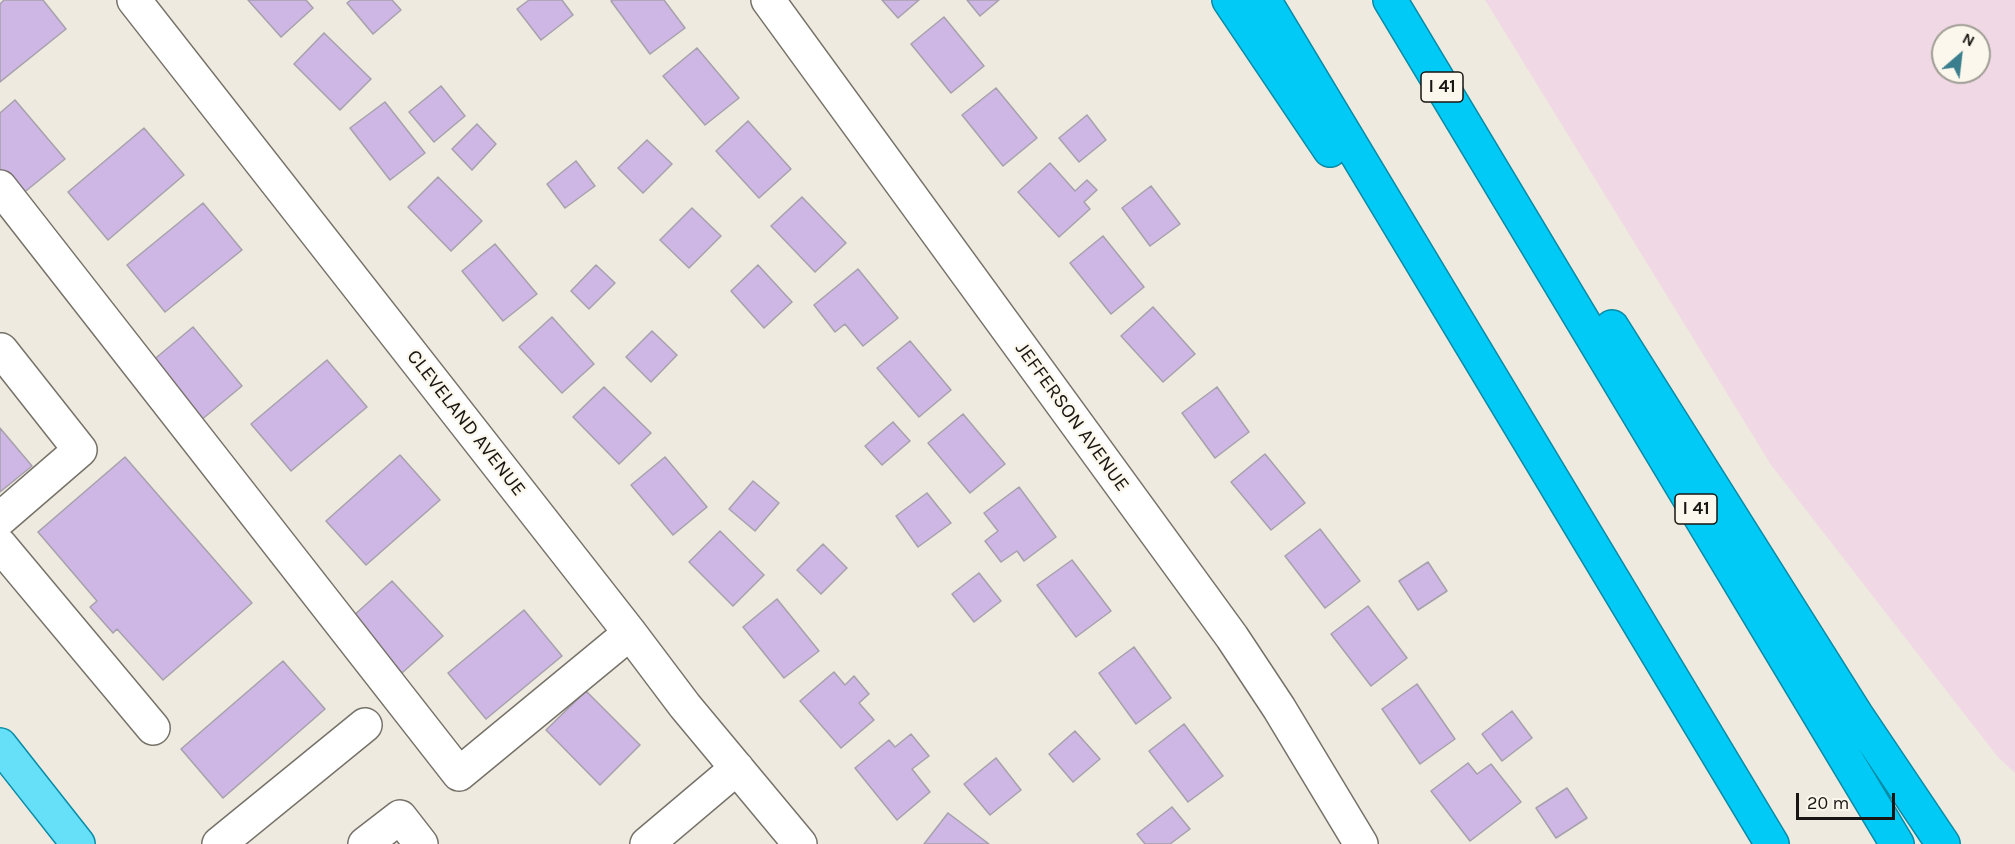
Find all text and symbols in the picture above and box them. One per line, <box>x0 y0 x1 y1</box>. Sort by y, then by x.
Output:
north arrow <box>1931 24 1991 84</box>
text: N <box>1959 28 1978 51</box>
road number: I 41 <box>1421 72 1463 102</box>
street label: JEFFERSON AVENUE <box>1010 338 1134 496</box>
street label: CLEVELAND AVENUE <box>401 345 531 501</box>
road number: I 41 <box>1675 494 1717 524</box>
scale bar <box>1799 781 1898 819</box>
text: 20 m <box>1807 792 1849 814</box>

